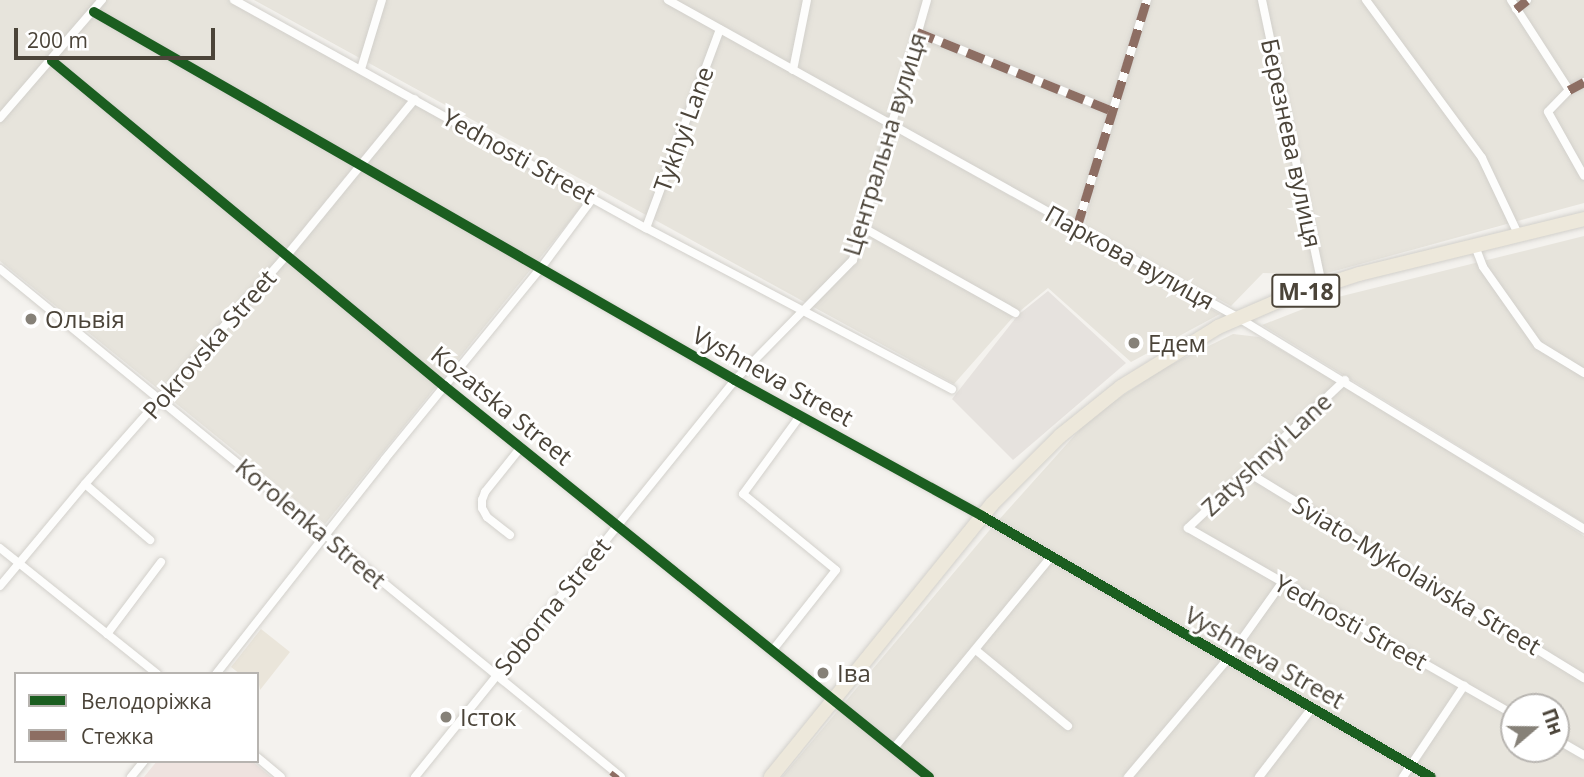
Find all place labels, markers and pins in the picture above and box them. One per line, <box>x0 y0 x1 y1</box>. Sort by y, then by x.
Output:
place label: Ольвія <box>45 305 125 333</box>
marker: Ольвія <box>23 311 39 327</box>
place label: Едем <box>1148 329 1206 357</box>
marker: Едем <box>1126 335 1142 351</box>
place label: Іва <box>837 659 871 687</box>
marker: Іва <box>815 665 831 681</box>
place label: Істок <box>460 703 516 731</box>
marker: Істок <box>438 709 454 725</box>

